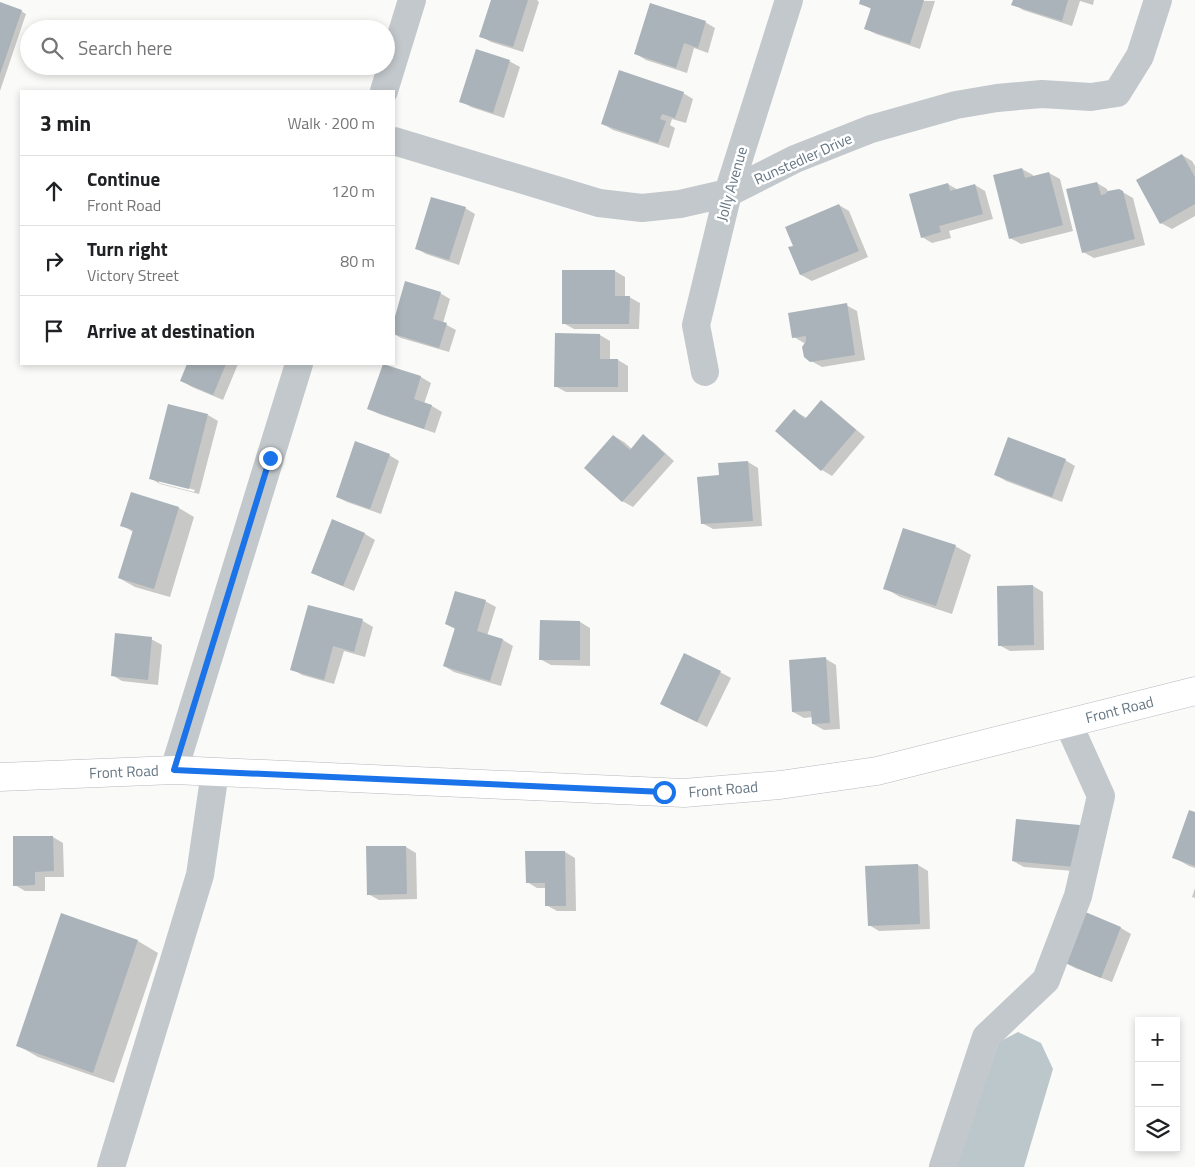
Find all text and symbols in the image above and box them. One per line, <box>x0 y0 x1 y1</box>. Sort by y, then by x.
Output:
search box <box>20 20 395 75</box>
text: Search here <box>78 33 172 62</box>
icon: search <box>38 34 66 62</box>
text: 3 min <box>40 107 91 139</box>
text: Walk · 200 m <box>287 111 375 135</box>
street label: Runstedler Drive <box>750 127 856 190</box>
street label: Jolly Avenue <box>710 144 753 224</box>
text: Continue <box>87 164 160 193</box>
icon: ahead <box>40 177 68 205</box>
text: 120 m <box>331 179 375 203</box>
text: Front Road <box>87 193 161 217</box>
text: Turn right <box>87 234 168 263</box>
icon: right <box>40 247 68 275</box>
text: 80 m <box>340 249 375 273</box>
text: Victory Street <box>87 263 179 287</box>
text: Arrive at destination <box>87 316 255 345</box>
icon: arrive <box>40 317 68 345</box>
route end <box>259 447 282 470</box>
street label: Front Road <box>1083 690 1156 729</box>
street label: Front Road <box>89 759 159 784</box>
street label: Front Road <box>688 775 759 804</box>
route start <box>653 781 676 804</box>
map controls <box>1135 1017 1180 1152</box>
button: + <box>1135 1017 1180 1062</box>
button: − <box>1135 1062 1180 1107</box>
button: layers <box>1135 1107 1180 1152</box>

